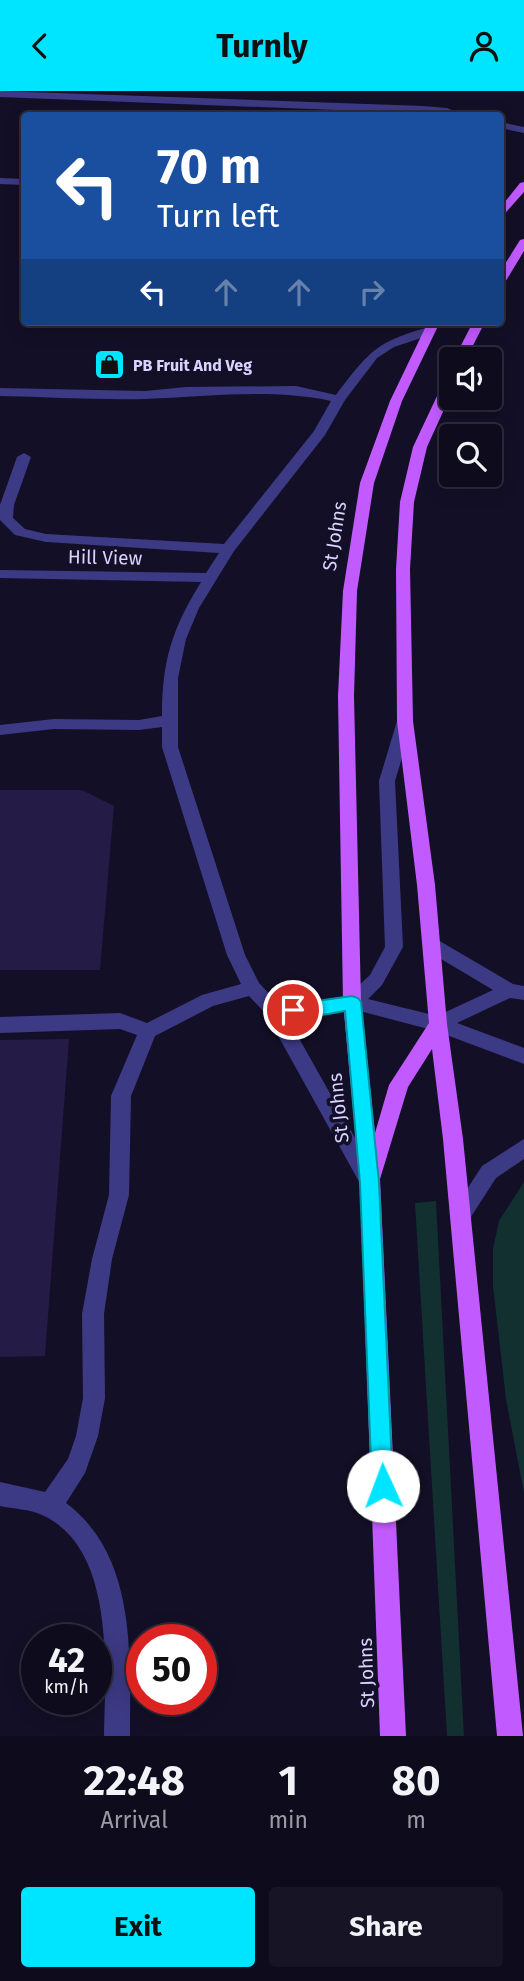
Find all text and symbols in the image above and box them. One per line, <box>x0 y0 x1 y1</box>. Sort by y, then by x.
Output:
icon: back <box>21 27 59 65</box>
text: Turnly <box>216 27 308 65</box>
icon: person <box>465 27 503 65</box>
text: 70 m <box>157 137 261 196</box>
icon: left <box>42 140 133 231</box>
text: Turn left <box>157 197 279 235</box>
icon: left <box>134 273 172 311</box>
icon: ahead <box>207 273 245 311</box>
icon: ahead <box>280 273 318 311</box>
icon: right <box>353 273 391 311</box>
map controls <box>439 347 502 487</box>
button: sound <box>439 347 502 410</box>
shop icon: PB Fruit And Veg <box>93 348 127 382</box>
place label: PB Fruit And Veg <box>133 356 252 375</box>
button: search <box>439 424 502 487</box>
street label: St Johns <box>318 499 351 573</box>
street label: Hill View <box>68 545 143 570</box>
pin <box>263 980 323 1040</box>
icon: arrive <box>274 991 312 1029</box>
street label: St Johns <box>323 1072 354 1144</box>
position arrow <box>346 1449 420 1523</box>
speed limit sign: 50 <box>126 1624 217 1715</box>
street label: St Johns <box>354 1637 379 1709</box>
text: 42 <box>48 1639 85 1681</box>
text: km/h <box>44 1676 89 1698</box>
text: 22:48 <box>83 1756 185 1806</box>
text: 1 <box>278 1756 298 1806</box>
text: 80 <box>392 1756 441 1806</box>
text: Arrival <box>100 1806 168 1834</box>
text: min <box>268 1806 308 1834</box>
text: m <box>406 1806 426 1834</box>
button: Exit <box>21 1887 255 1967</box>
button: Share <box>269 1887 503 1967</box>

